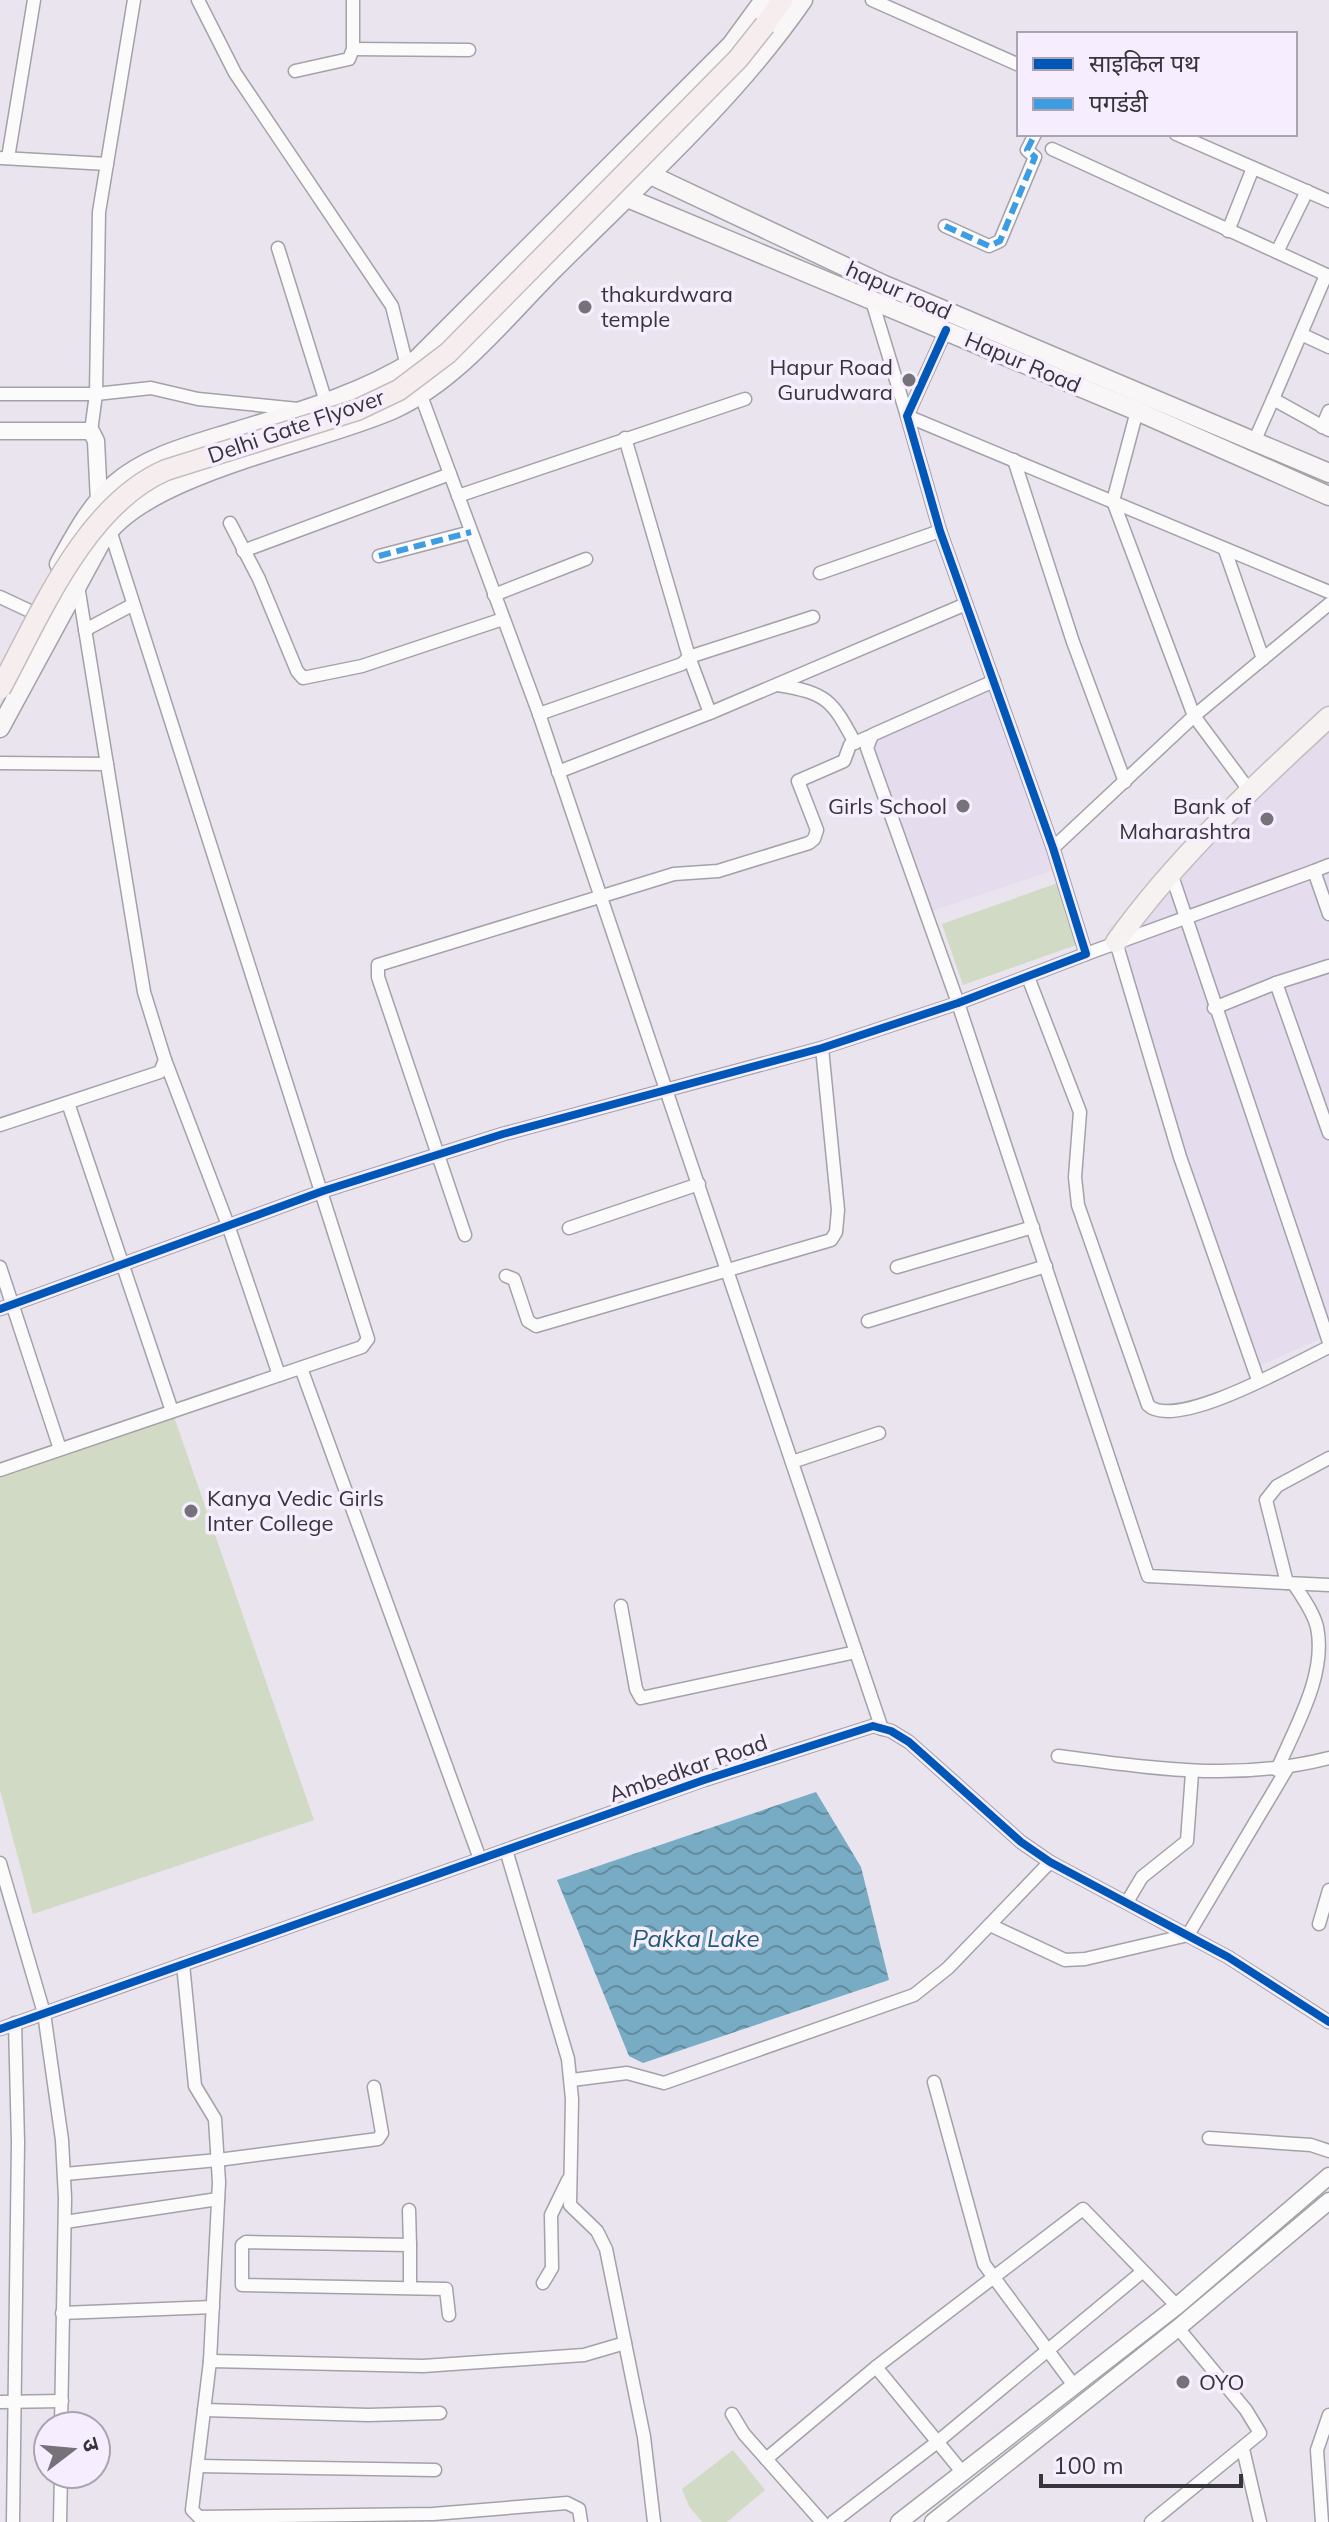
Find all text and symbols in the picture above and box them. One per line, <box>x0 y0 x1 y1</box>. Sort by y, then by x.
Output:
legend <box>1017 32 1297 136</box>
text: साइकिल पथ <box>1089 48 1200 78</box>
text: पगडंडी <box>1089 88 1149 118</box>
street label: hapur road <box>842 254 956 326</box>
place label: thakurdwara temple <box>601 280 733 333</box>
marker: thakurdwara temple <box>576 298 594 316</box>
street label: Hapur Road <box>961 325 1085 399</box>
place label: Hapur Road Gurudwara <box>769 353 893 406</box>
marker: Hapur Road Gurudwara <box>900 371 918 389</box>
street label: Delhi Gate Flyover <box>204 383 388 469</box>
place label: Girls School <box>828 792 947 820</box>
place label: Bank of Maharashtra <box>1119 792 1252 845</box>
marker: Girls School <box>954 797 972 815</box>
marker: Bank of Maharashtra <box>1258 810 1276 828</box>
place label: Kanya Vedic Girls Inter College <box>207 1484 384 1537</box>
marker: Kanya Vedic Girls Inter College <box>182 1502 200 1520</box>
street label: Ambedkar Road <box>605 1728 771 1808</box>
water label: Pakka Lake <box>632 1923 760 1953</box>
place label: OYO <box>1199 2368 1244 2396</box>
marker: OYO <box>1174 2373 1192 2391</box>
north arrow <box>32 2410 112 2490</box>
text: उ <box>76 2434 107 2456</box>
scale bar <box>1041 2438 1241 2488</box>
text: 100 m <box>1053 2450 1124 2480</box>

